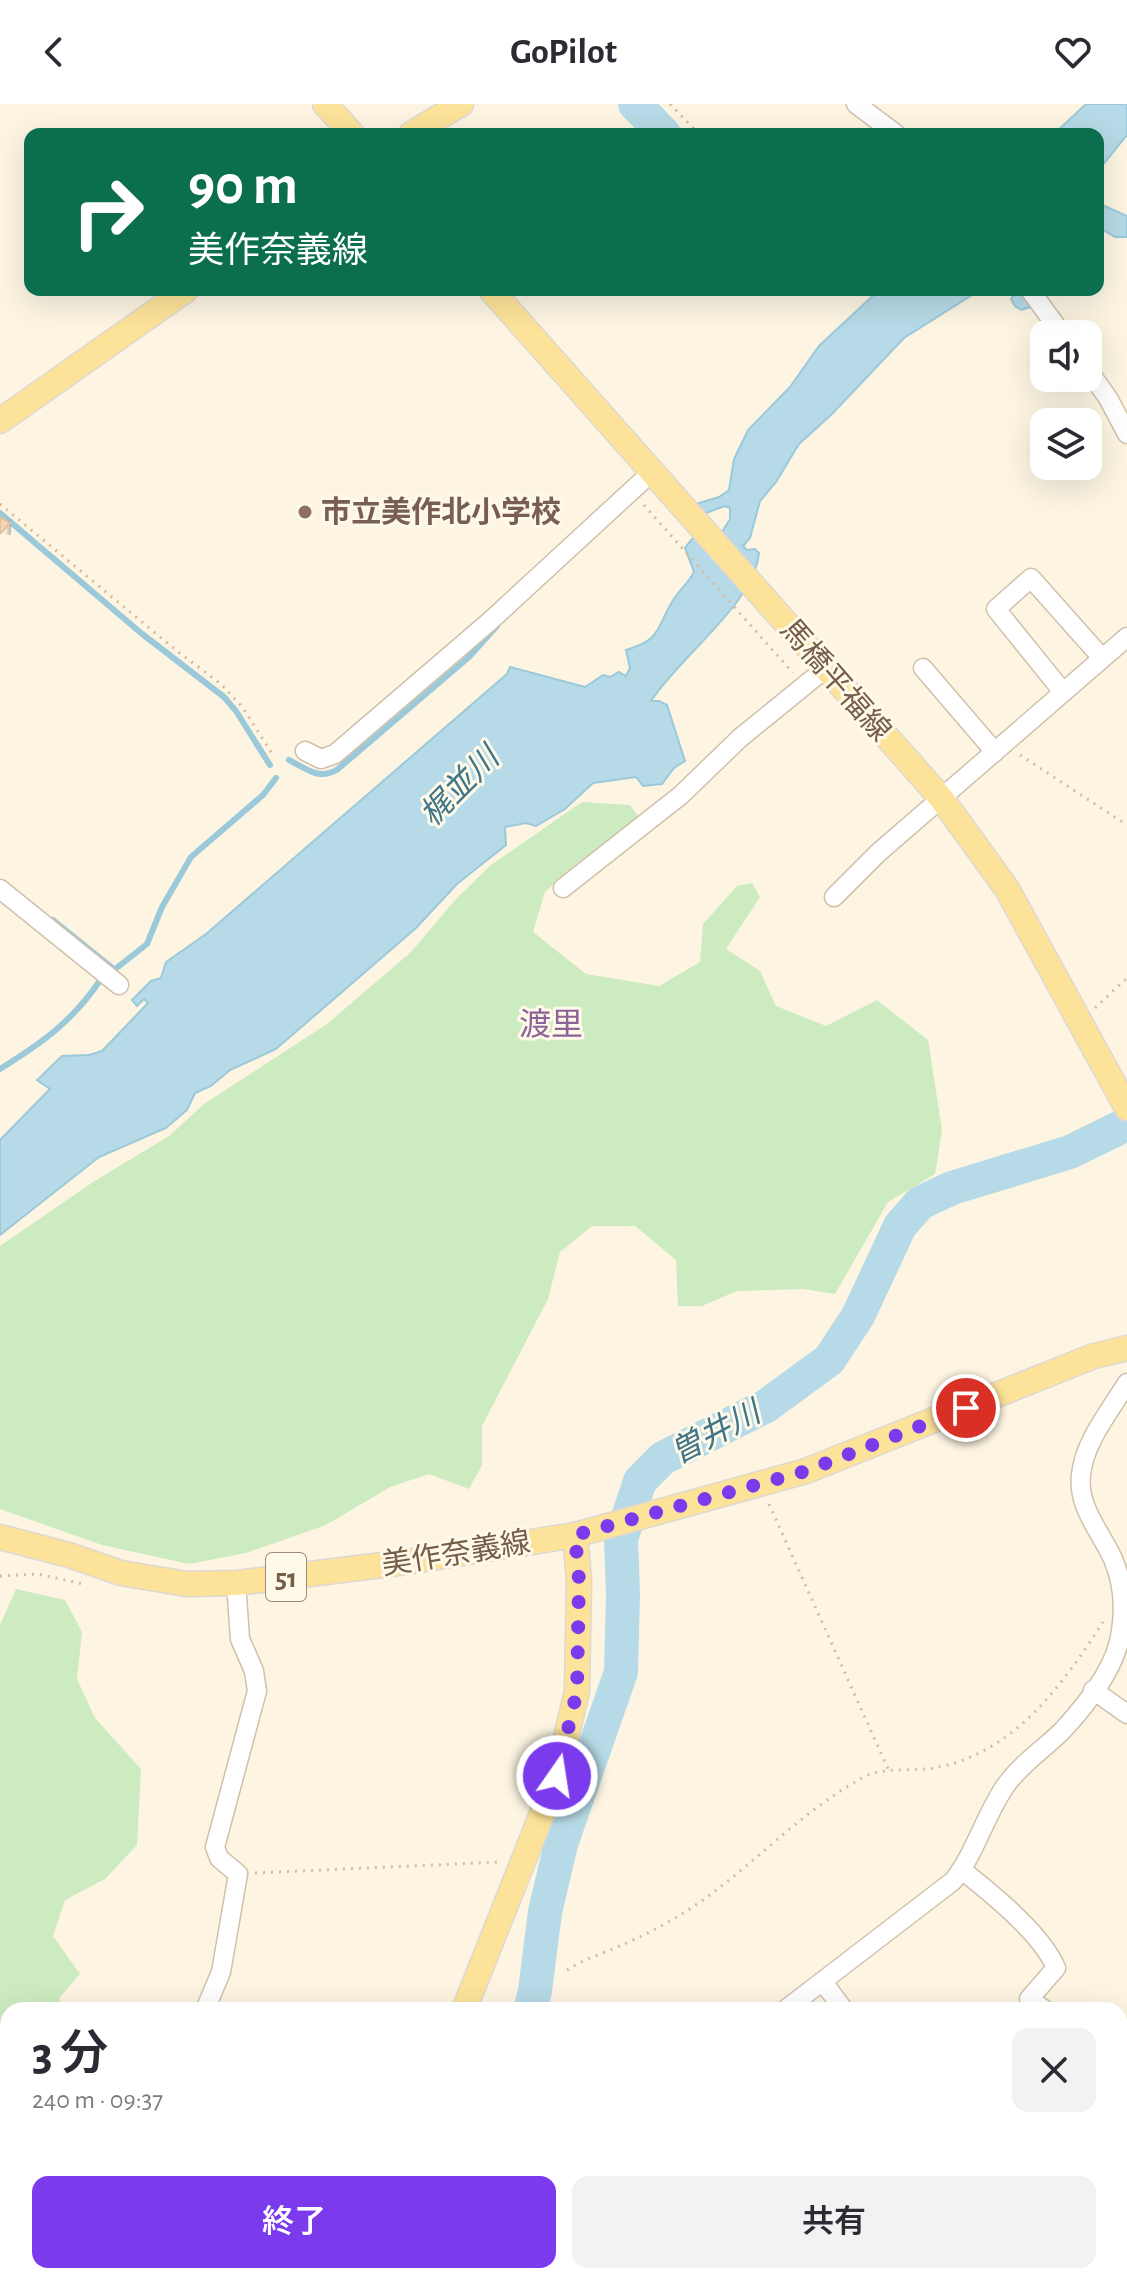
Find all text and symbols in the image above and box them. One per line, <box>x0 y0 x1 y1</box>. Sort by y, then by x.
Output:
icon: back <box>32 30 76 74</box>
icon: heart <box>1051 30 1095 74</box>
text: GoPilot <box>510 34 617 70</box>
text: 90 m <box>188 158 298 214</box>
icon: right <box>56 160 160 264</box>
text: 美作奈義線 <box>188 233 368 269</box>
map controls <box>1030 320 1102 480</box>
button: sound <box>1030 320 1102 392</box>
button: layers <box>1030 408 1102 480</box>
place label: 市立美作北小学校 <box>321 496 561 528</box>
marker: 市立美作北小学校 <box>296 503 314 521</box>
street label: 馬橋平福線 <box>775 613 897 747</box>
water label: 梶並川 <box>414 739 507 832</box>
district label: 渡里 <box>519 1008 583 1041</box>
pin <box>932 1374 1000 1442</box>
icon: arrive <box>944 1386 988 1430</box>
water label: 曽井川 <box>665 1393 768 1470</box>
street label: 美作奈義線 <box>379 1525 533 1581</box>
road number: 51 <box>266 1553 306 1601</box>
position arrow <box>515 1734 599 1818</box>
button: close <box>1012 2028 1096 2112</box>
text: 3 分 <box>32 2031 108 2079</box>
text: 240 m · 09:37 <box>32 2087 163 2113</box>
button: 終了 <box>32 2176 556 2268</box>
button: 共有 <box>572 2176 1096 2268</box>

